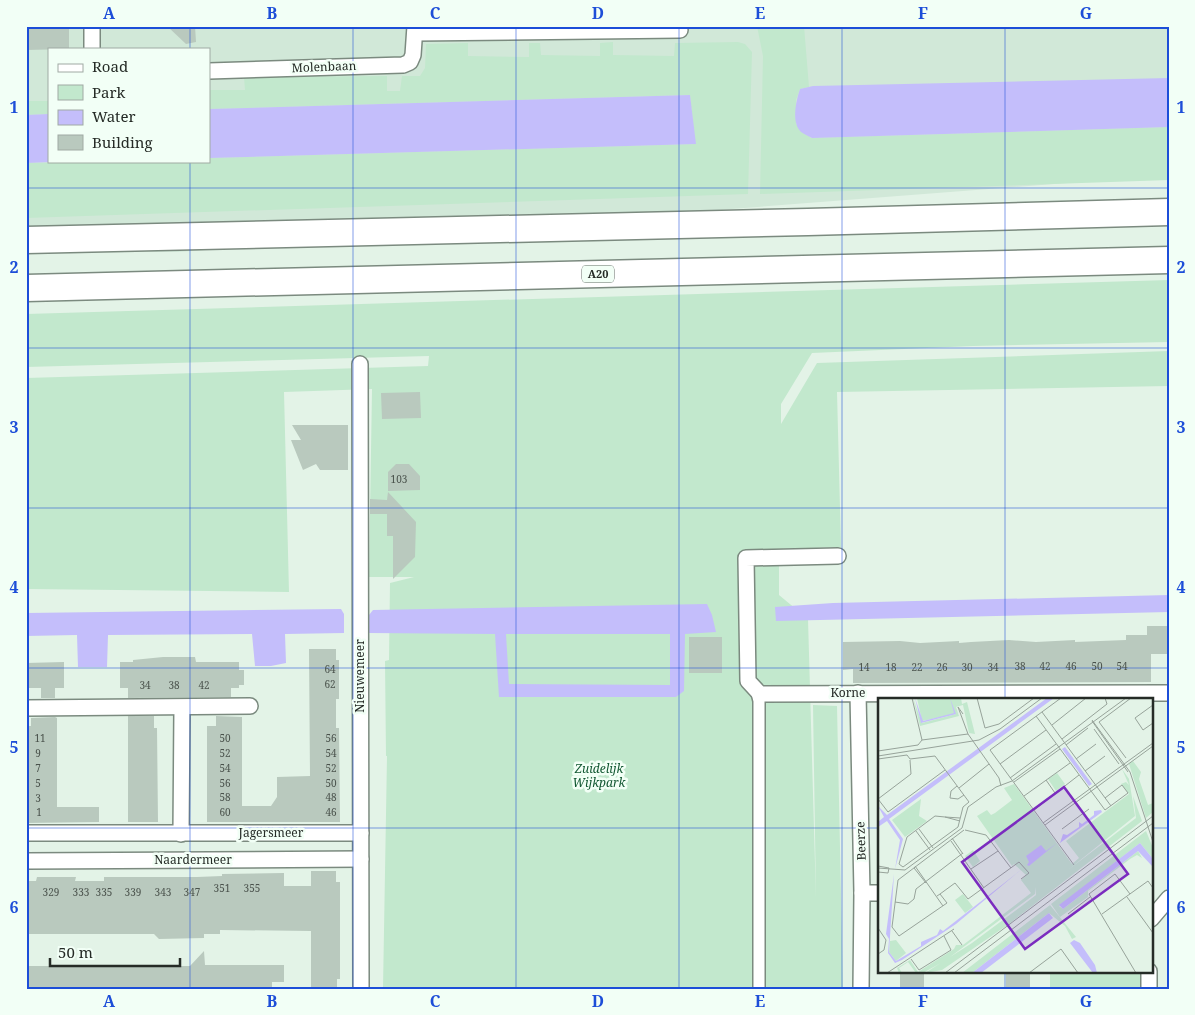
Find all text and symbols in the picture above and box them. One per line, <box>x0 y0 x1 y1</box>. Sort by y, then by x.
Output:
text: A <box>103 2 116 24</box>
text: B <box>267 2 278 24</box>
text: C <box>430 2 441 24</box>
text: D <box>592 2 604 24</box>
text: E <box>755 2 765 24</box>
text: F <box>918 2 928 24</box>
text: G <box>1080 2 1092 24</box>
legend <box>48 48 210 162</box>
text: Road <box>92 56 128 76</box>
street label: Molenbaan <box>291 57 357 76</box>
text: Park <box>92 82 126 102</box>
text: 1 <box>9 96 19 118</box>
text: 1 <box>1176 96 1186 118</box>
text: Water <box>92 106 135 126</box>
text: Building <box>92 132 153 152</box>
text: 2 <box>9 256 19 278</box>
text: 2 <box>1176 256 1186 278</box>
road number: A20 <box>582 266 614 282</box>
text: 3 <box>9 416 19 438</box>
text: 3 <box>1176 416 1186 438</box>
house number: 103 <box>391 472 408 486</box>
text: 4 <box>9 576 19 598</box>
text: 4 <box>1176 576 1186 598</box>
street label: Nieuwemeer <box>351 639 368 713</box>
house number: 38 <box>1014 659 1026 673</box>
house number: 42 <box>1039 659 1051 673</box>
house number: 46 <box>1065 659 1077 673</box>
house number: 50 <box>1091 659 1103 673</box>
house number: 54 <box>1116 659 1128 673</box>
house number: 14 <box>858 660 870 674</box>
house number: 18 <box>885 660 897 674</box>
house number: 22 <box>911 660 923 674</box>
house number: 26 <box>936 660 948 674</box>
house number: 30 <box>961 660 973 674</box>
house number: 34 <box>987 660 999 674</box>
house number: 64 <box>324 662 336 676</box>
house number: 62 <box>324 677 336 691</box>
house number: 34 <box>139 678 151 692</box>
house number: 38 <box>168 678 180 692</box>
house number: 42 <box>198 678 210 692</box>
street label: Korne <box>831 684 865 701</box>
inset map <box>878 698 1152 972</box>
house number: 11 <box>34 731 46 745</box>
house number: 50 <box>219 731 231 745</box>
house number: 56 <box>325 731 337 745</box>
text: 5 <box>9 736 19 758</box>
text: 5 <box>1176 736 1186 758</box>
house number: 9 <box>35 746 41 760</box>
house number: 52 <box>219 746 231 760</box>
house number: 54 <box>325 746 337 760</box>
park label: Zuidelijk Wijkpark <box>573 760 627 791</box>
house number: 7 <box>35 761 41 775</box>
house number: 54 <box>219 761 231 775</box>
house number: 52 <box>325 761 337 775</box>
house number: 5 <box>35 776 41 790</box>
house number: 56 <box>219 776 231 790</box>
house number: 50 <box>325 776 337 790</box>
house number: 58 <box>219 790 231 804</box>
house number: 48 <box>325 790 337 804</box>
house number: 3 <box>35 791 41 805</box>
house number: 1 <box>36 805 42 819</box>
house number: 60 <box>219 805 231 819</box>
house number: 46 <box>325 805 337 819</box>
street label: Beerze <box>851 821 870 861</box>
street label: Jagersmeer <box>238 824 304 841</box>
street label: Naardermeer <box>154 851 232 868</box>
house number: 351 <box>214 881 230 895</box>
house number: 355 <box>244 881 260 895</box>
house number: 329 <box>43 885 59 899</box>
house number: 333 <box>73 885 90 899</box>
house number: 335 <box>96 885 112 899</box>
house number: 339 <box>125 885 141 899</box>
house number: 343 <box>155 885 172 899</box>
house number: 347 <box>184 885 201 899</box>
text: 6 <box>9 896 19 918</box>
text: 6 <box>1176 896 1186 918</box>
scale bar <box>50 935 180 967</box>
text: 50 m <box>58 942 93 962</box>
text: A <box>103 990 116 1012</box>
text: B <box>267 990 278 1012</box>
text: C <box>430 990 441 1012</box>
text: D <box>592 990 604 1012</box>
text: E <box>755 990 765 1012</box>
text: F <box>918 990 928 1012</box>
text: G <box>1080 990 1092 1012</box>

